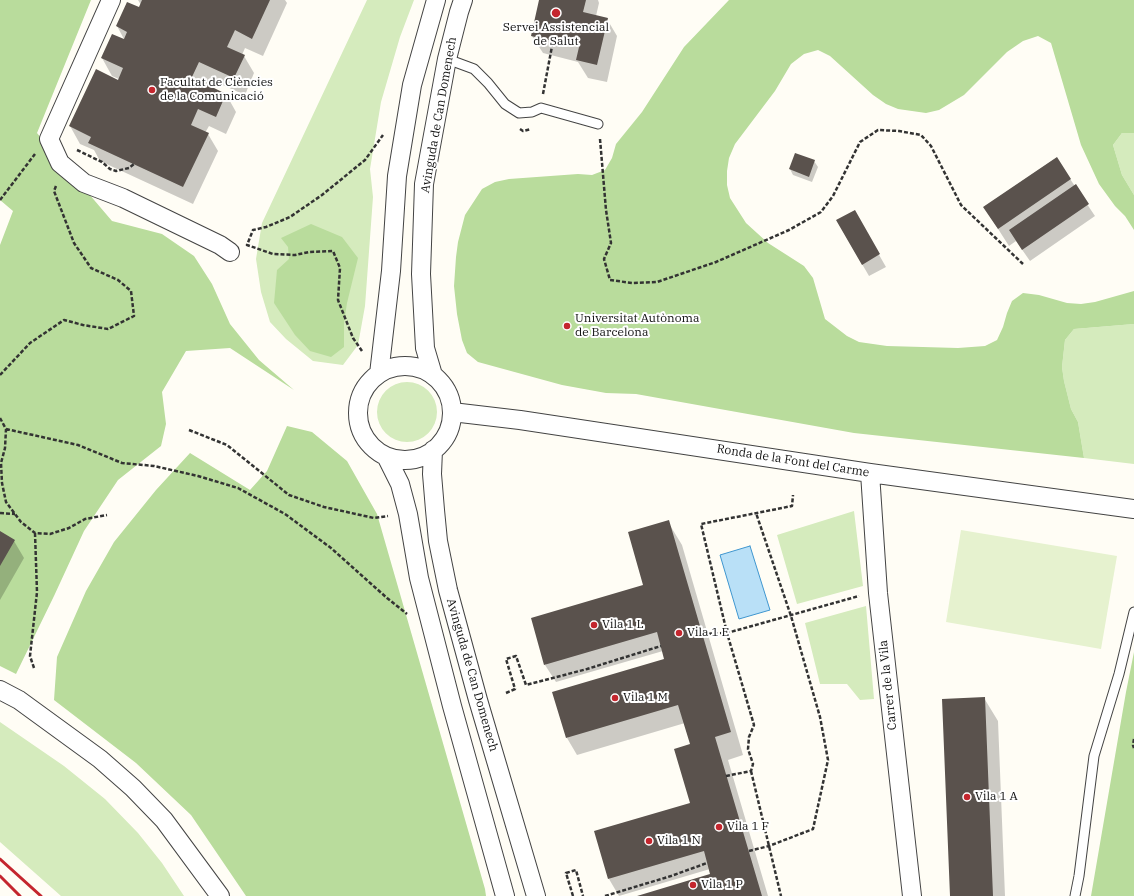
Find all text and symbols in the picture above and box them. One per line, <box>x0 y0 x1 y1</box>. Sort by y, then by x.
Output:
marker: Servei Assistencial de Salut <box>550 7 562 19</box>
place label: Servei Assistencial de Salut <box>503 21 609 49</box>
street label: Avinguda de Can Domenech <box>418 36 460 194</box>
place label: Facultat de Ciències de la Comunicació <box>160 76 273 104</box>
marker: Facultat de Ciències de la Comunicació <box>147 85 157 95</box>
place label: Universitat Autònoma de Barcelona <box>575 312 699 340</box>
marker: Universitat Autònoma de Barcelona <box>562 321 572 331</box>
street label: Ronda de la Font del Carme <box>716 442 870 480</box>
street label: Avinguda de Can Domenech <box>443 597 501 753</box>
place label: Vila 1 L <box>602 618 644 632</box>
marker: Vila 1 L <box>589 620 599 630</box>
place label: Vila 1 E <box>687 626 729 640</box>
marker: Vila 1 E <box>674 628 684 638</box>
street label: Carrer de la Vila <box>876 639 900 731</box>
place label: Vila 1 M <box>623 691 668 705</box>
marker: Vila 1 M <box>610 693 620 703</box>
place label: Vila 1 A <box>975 790 1018 804</box>
marker: Vila 1 A <box>962 792 972 802</box>
place label: Vila 1 F <box>727 820 769 834</box>
marker: Vila 1 F <box>714 822 724 832</box>
place label: Vila 1 N <box>657 834 701 848</box>
marker: Vila 1 N <box>644 836 654 846</box>
place label: Vila 1 P <box>701 878 743 892</box>
marker: Vila 1 P <box>688 880 698 890</box>

